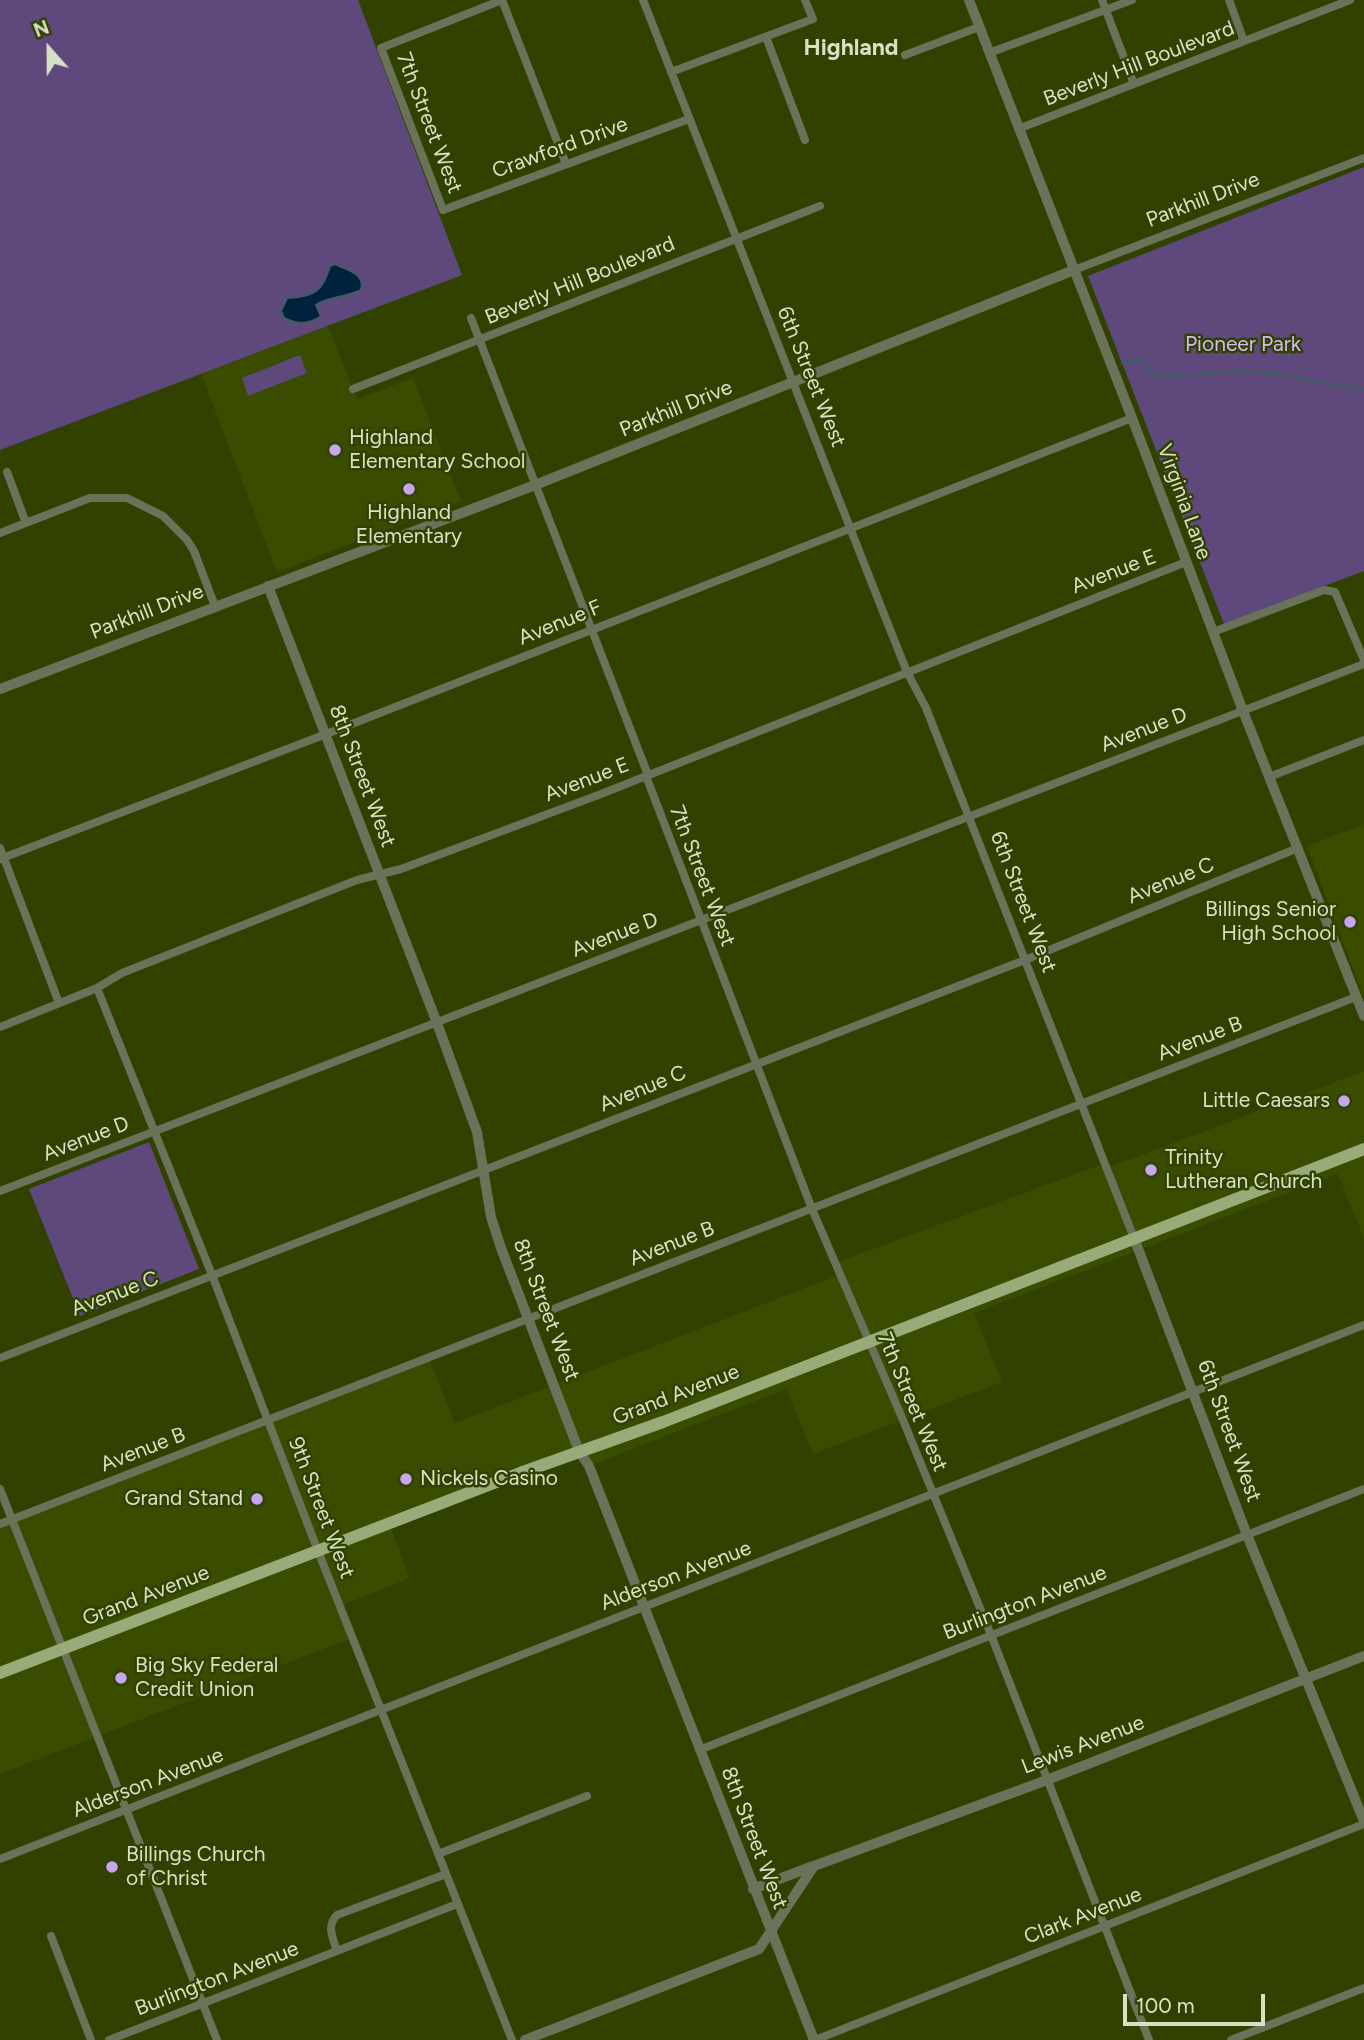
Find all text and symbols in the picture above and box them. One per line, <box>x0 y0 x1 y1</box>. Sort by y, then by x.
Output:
north arrow <box>14 14 84 84</box>
text: N <box>30 16 52 42</box>
street label: Beverly Hill Boulevard <box>1040 16 1238 112</box>
district label: Highland <box>804 34 898 62</box>
street label: 7th Street West <box>391 49 467 197</box>
street label: Crawford Drive <box>489 112 631 184</box>
street label: Parkhill Drive <box>1143 167 1263 233</box>
street label: Beverly Hill Boulevard <box>481 231 679 331</box>
street label: 6th Street West <box>771 303 851 451</box>
park label: Pioneer Park <box>1185 332 1301 358</box>
street label: Parkhill Drive <box>616 375 736 443</box>
place label: Highland Elementary School <box>349 425 525 475</box>
street label: Virginia Lane <box>1151 441 1217 563</box>
marker: Highland Elementary School <box>327 442 343 458</box>
marker: Highland Elementary <box>401 481 417 497</box>
place label: Highland Elementary <box>356 500 462 550</box>
street label: Avenue E <box>1068 544 1160 600</box>
street label: Parkhill Drive <box>87 579 207 645</box>
street label: Avenue F <box>515 595 605 651</box>
street label: 8th Street West <box>323 701 401 851</box>
street label: Avenue D <box>1097 702 1191 758</box>
street label: Avenue E <box>541 752 633 808</box>
street label: 7th Street West <box>664 802 740 950</box>
street label: 6th Street West <box>985 828 1061 976</box>
street label: Avenue C <box>1124 852 1218 910</box>
place label: Billings Senior High School <box>1205 897 1336 947</box>
street label: Avenue D <box>568 907 662 963</box>
marker: Billings Senior High School <box>1342 914 1358 930</box>
street label: Avenue B <box>1154 1011 1246 1067</box>
street label: Avenue C <box>596 1060 690 1118</box>
place label: Little Caesars <box>1202 1088 1330 1114</box>
marker: Little Caesars <box>1336 1093 1352 1109</box>
street label: Avenue D <box>39 1111 133 1167</box>
place label: Trinity Lutheran Church <box>1165 1145 1322 1195</box>
marker: Trinity Lutheran Church <box>1143 1162 1159 1178</box>
street label: Avenue B <box>626 1216 718 1272</box>
street label: 8th Street West <box>507 1235 585 1385</box>
street label: Avenue C <box>68 1266 162 1322</box>
street label: 7th Street West <box>871 1329 953 1475</box>
street label: 6th Street West <box>1192 1357 1266 1505</box>
street label: Grand Avenue <box>609 1359 743 1431</box>
street label: Avenue B <box>97 1422 189 1478</box>
street label: 9th Street West <box>283 1434 359 1582</box>
place label: Nickels Casino <box>420 1466 558 1492</box>
marker: Nickels Casino <box>398 1471 414 1487</box>
place label: Grand Stand <box>125 1486 243 1512</box>
marker: Grand Stand <box>249 1491 265 1507</box>
street label: Alderson Avenue <box>597 1536 755 1616</box>
street label: Grand Avenue <box>79 1560 213 1632</box>
street label: Burlington Avenue <box>940 1560 1110 1646</box>
place label: Big Sky Federal Credit Union <box>135 1653 278 1703</box>
marker: Big Sky Federal Credit Union <box>113 1670 129 1686</box>
street label: Lewis Avenue <box>1018 1710 1148 1780</box>
street label: Alderson Avenue <box>69 1743 227 1823</box>
street label: 8th Street West <box>715 1763 793 1913</box>
place label: Billings Church of Christ <box>126 1842 266 1892</box>
marker: Billings Church of Christ <box>104 1859 120 1875</box>
street label: Clark Avenue <box>1021 1882 1145 1950</box>
street label: Burlington Avenue <box>132 1936 302 2022</box>
scale bar <box>1126 1980 1268 2024</box>
text: 100 m <box>1136 1993 1195 2018</box>

